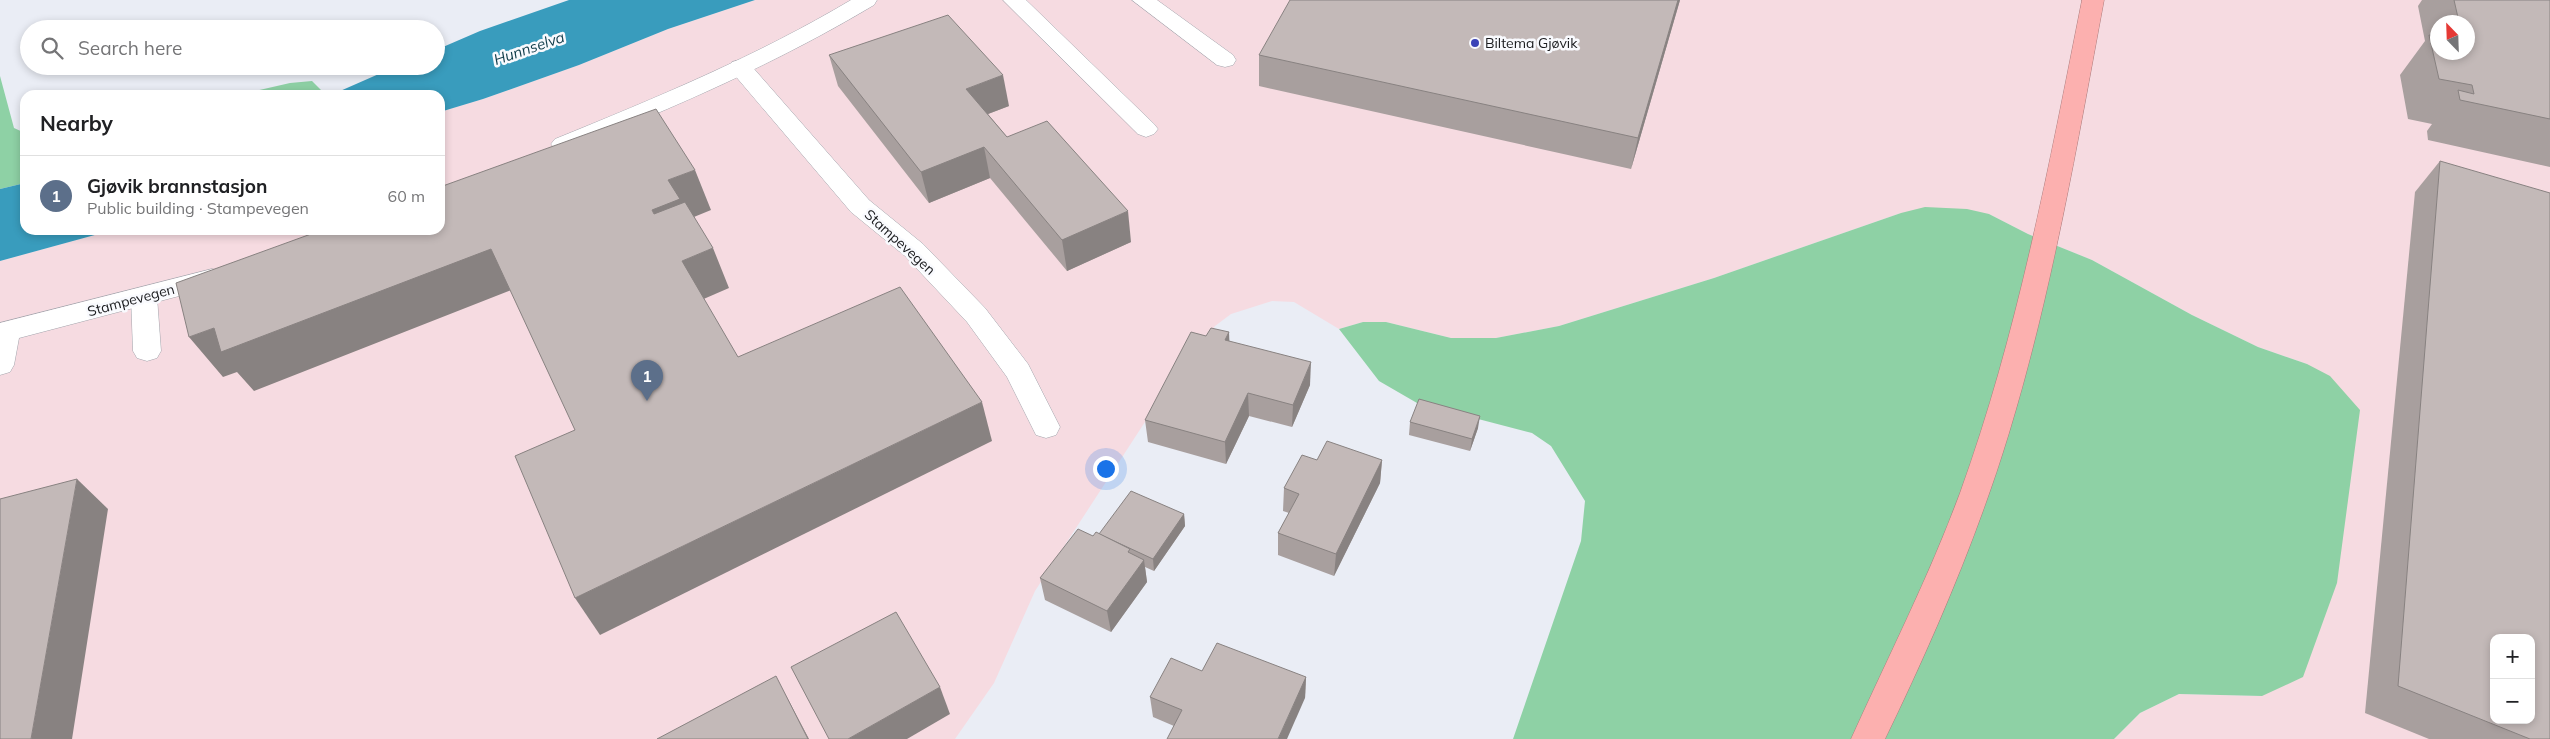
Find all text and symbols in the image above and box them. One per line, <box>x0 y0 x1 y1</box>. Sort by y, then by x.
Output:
north arrow <box>2430 15 2475 60</box>
search box <box>20 20 445 75</box>
water label: Hunnselva <box>491 27 567 69</box>
icon: search <box>38 34 66 62</box>
place label: Biltema Gjøvik <box>1485 34 1578 52</box>
text: Search here <box>78 36 182 60</box>
marker: Biltema Gjøvik <box>1469 37 1481 49</box>
text: Nearby <box>40 110 113 136</box>
text: Gjøvik brannstasjon <box>87 174 268 198</box>
text: 1 <box>51 186 61 206</box>
text: 60 m <box>388 186 425 206</box>
text: Public building · Stampevegen <box>87 198 309 218</box>
street label: Stampevegen <box>861 205 939 279</box>
street label: Stampevegen <box>85 280 177 320</box>
pin: 1 <box>631 360 663 401</box>
your location <box>1093 456 1119 482</box>
map controls <box>2490 634 2535 724</box>
button: + <box>2490 634 2535 679</box>
button: − <box>2490 679 2535 724</box>

